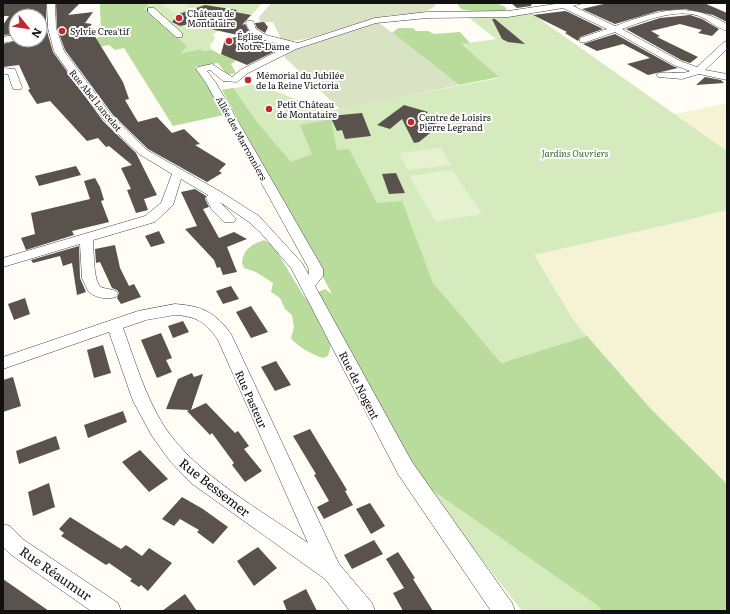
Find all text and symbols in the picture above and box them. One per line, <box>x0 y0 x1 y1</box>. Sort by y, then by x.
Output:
place label: Château de Montataire <box>187 6 235 30</box>
north arrow <box>8 8 48 48</box>
marker: Château de Montataire <box>174 13 184 23</box>
place label: Sylvie Crea'tif <box>70 24 131 38</box>
text: N <box>28 26 47 41</box>
marker: Sylvie Crea'tif <box>57 26 67 36</box>
place label: Église Notre-Dame <box>237 29 290 53</box>
marker: Église Notre-Dame <box>224 36 234 46</box>
street label: Rue Abel Lancelot <box>66 66 126 134</box>
place label: Mémorial du Jubilée de la Reine Victoria <box>256 68 344 92</box>
marker: Mémorial du Jubilée de la Reine Victoria <box>243 75 253 85</box>
street label: Allée des Marronniers <box>213 93 271 183</box>
place label: Petit Château de Montataire <box>277 97 337 121</box>
marker: Petit Château de Montataire <box>264 104 274 114</box>
place label: Centre de Loisirs Pierre Legrand <box>419 110 491 134</box>
marker: Centre de Loisirs Pierre Legrand <box>406 117 416 127</box>
park label: Jardins Ouvriers <box>542 146 608 160</box>
street label: Rue de Nogent <box>336 348 384 422</box>
street label: Rue Pasteur <box>232 367 272 431</box>
street label: Rue Bessemer <box>176 453 255 521</box>
street label: Rue Réaumur <box>16 541 96 605</box>

